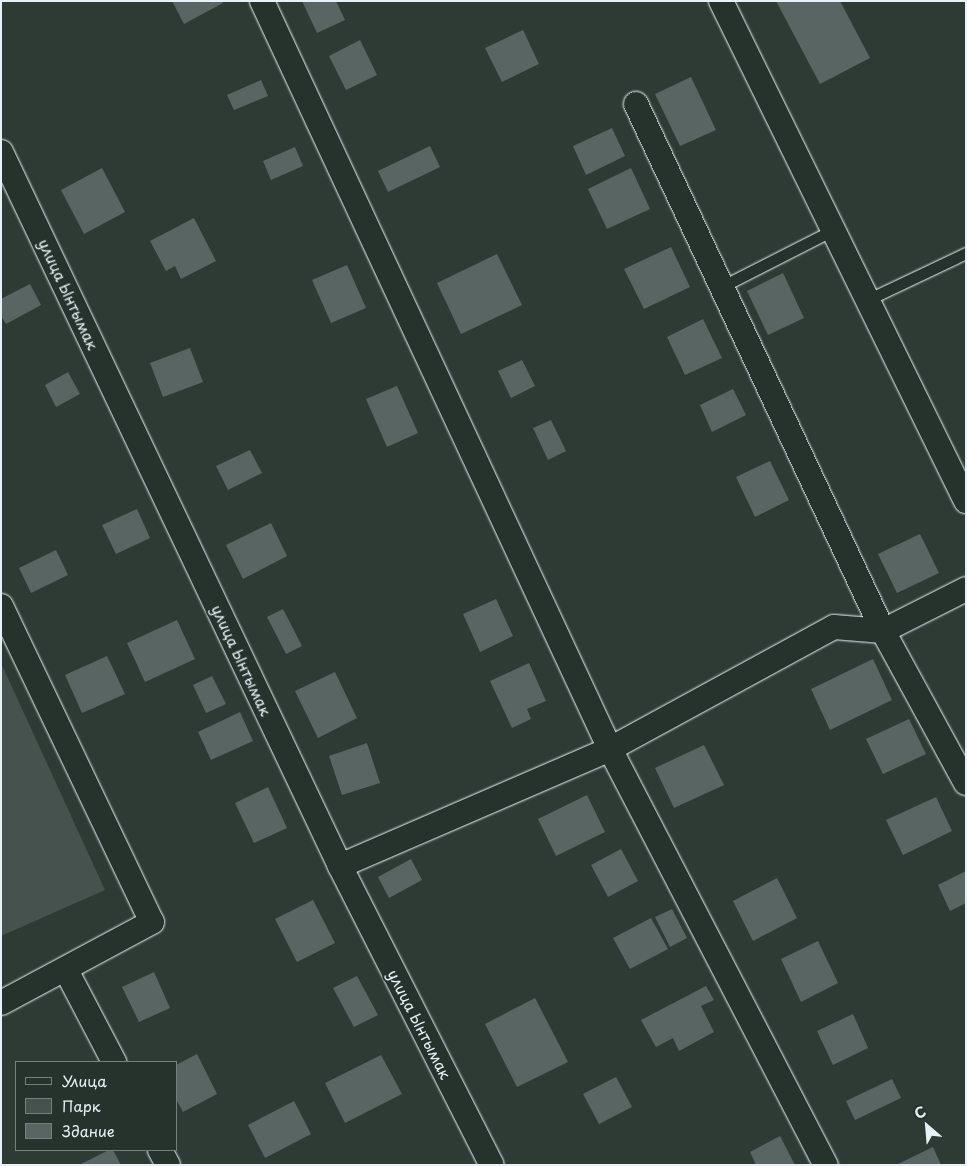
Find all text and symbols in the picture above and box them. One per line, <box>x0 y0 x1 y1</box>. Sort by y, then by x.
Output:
street label: улица Ынтымак <box>35 235 103 353</box>
street label: улица Ынтымак <box>208 601 276 719</box>
street label: улица Ынтымак <box>384 966 456 1082</box>
legend <box>15 1061 178 1151</box>
text: Улица <box>62 1069 107 1092</box>
text: Парк <box>62 1094 101 1117</box>
text: С <box>911 1100 929 1124</box>
north arrow <box>902 1101 952 1151</box>
text: Здание <box>62 1119 115 1142</box>

